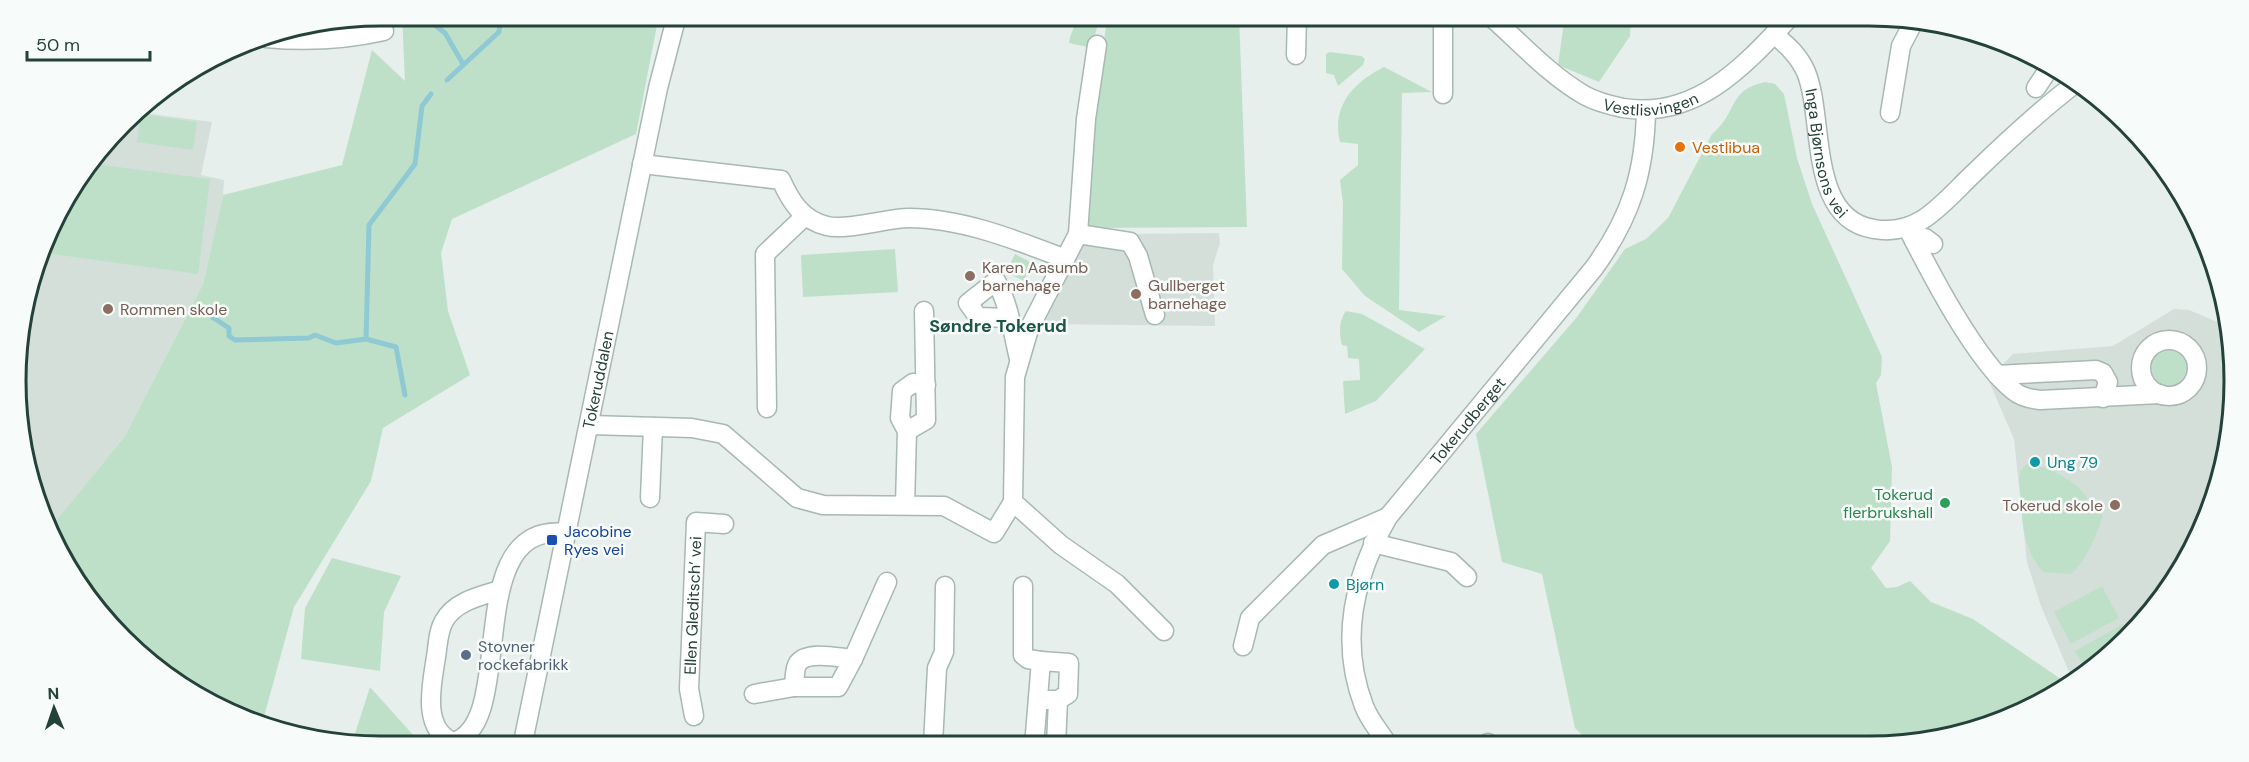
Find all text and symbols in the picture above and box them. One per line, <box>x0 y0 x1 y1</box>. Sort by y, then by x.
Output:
scale bar <box>27 24 150 62</box>
text: 50 m <box>36 33 80 57</box>
street label: Inga Bjørnsons vei <box>1801 86 1852 222</box>
street label: Vestlisvingen <box>1601 87 1702 120</box>
place label: Vestlibua <box>1692 137 1760 158</box>
marker: Vestlibua <box>1673 140 1687 154</box>
place label: Karen Aasumb barnehage <box>982 257 1088 296</box>
marker: Karen Aasumb barnehage <box>963 269 977 283</box>
place label: Gullberget barnehage <box>1148 275 1227 314</box>
marker: Gullberget barnehage <box>1129 287 1143 301</box>
place label: Rommen skole <box>120 299 227 320</box>
marker: Rommen skole <box>101 302 115 316</box>
district label: Søndre Tokerud <box>929 314 1067 338</box>
street label: Tokeruddalen <box>577 329 618 431</box>
street label: Tokerudberget <box>1425 373 1510 469</box>
place label: Ung 79 <box>2047 452 2098 473</box>
marker: Ung 79 <box>2028 455 2042 469</box>
place label: Tokerud flerbrukshall <box>1843 484 1933 523</box>
place label: Tokerud skole <box>2002 495 2103 516</box>
marker: Tokerud flerbrukshall <box>1938 496 1952 510</box>
marker: Tokerud skole <box>2108 498 2122 512</box>
place label: Jacobine Ryes vei <box>564 521 632 560</box>
marker: Jacobine Ryes vei <box>545 533 559 547</box>
street label: Ellen Gleditsch’ vei <box>679 536 706 675</box>
place label: Bjørn <box>1346 574 1384 595</box>
marker: Bjørn <box>1327 577 1341 591</box>
place label: Stovner rockefabrikk <box>478 636 569 675</box>
marker: Stovner rockefabrikk <box>459 648 473 662</box>
north arrow <box>24 678 84 738</box>
text: N <box>47 683 60 704</box>

